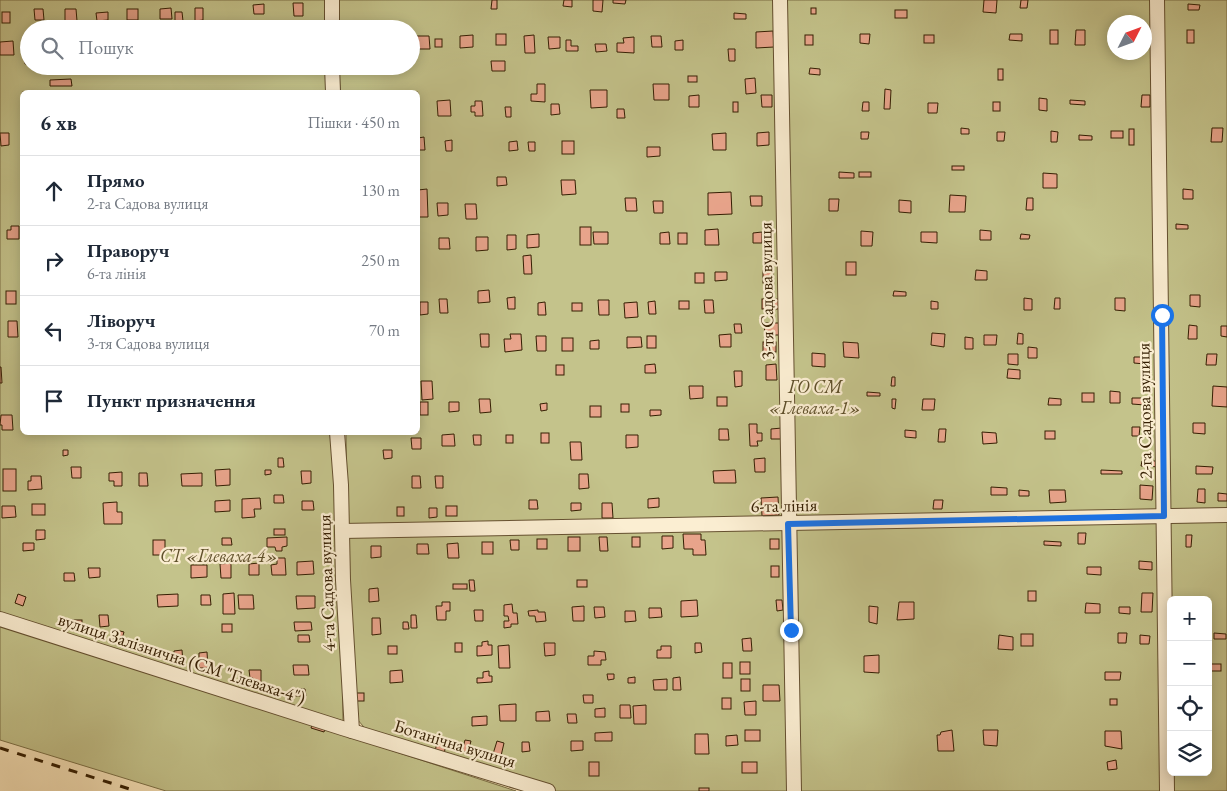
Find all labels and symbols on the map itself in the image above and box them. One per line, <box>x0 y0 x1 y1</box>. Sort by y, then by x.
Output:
north arrow <box>1107 15 1152 60</box>
street label: 3-тя Садова вулиця <box>753 222 779 360</box>
route start <box>1151 304 1174 327</box>
street label: 2-га Садова вулиця <box>1131 343 1157 479</box>
park label: ГО СМ «Глеваха-1» <box>769 375 861 419</box>
street label: 6-та лінія <box>750 493 818 517</box>
street label: 4-та Садова вулиця <box>312 514 340 652</box>
park label: СТ «Глеваха-4» <box>160 544 278 567</box>
street label: вулиця Залізнична (СМ "Глеваха-4") <box>55 607 309 709</box>
route end <box>780 619 803 642</box>
street label: Ботанічна вулиця <box>391 714 519 772</box>

